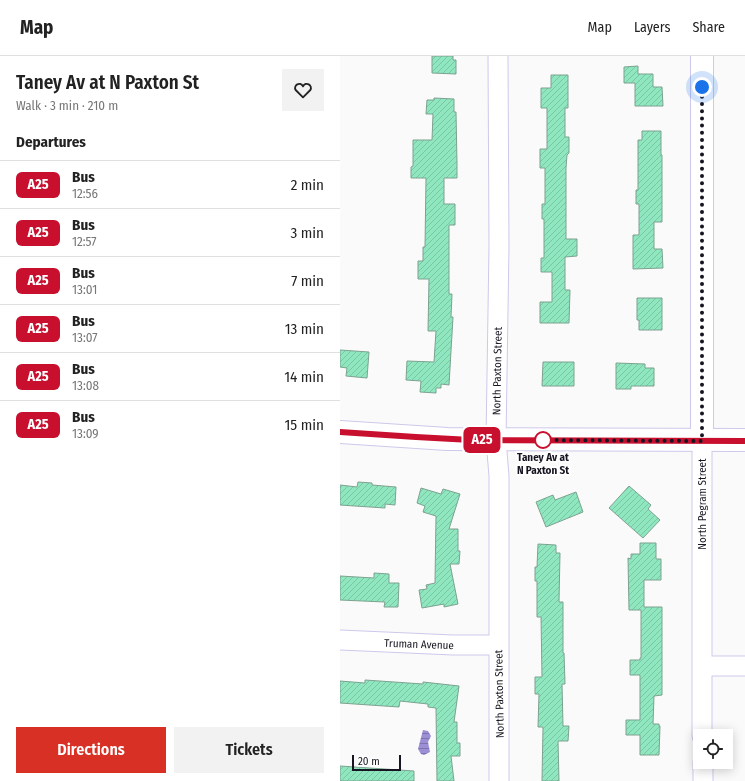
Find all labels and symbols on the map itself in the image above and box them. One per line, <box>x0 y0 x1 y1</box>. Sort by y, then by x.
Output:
your location <box>692 77 712 97</box>
street label: North Paxton Street <box>490 326 505 415</box>
line badge: A25 <box>459 427 505 453</box>
marker: Taney Av at N Paxton St <box>534 431 552 449</box>
place label: Taney Av at N Paxton St <box>517 451 569 477</box>
street label: North Pegram Street <box>696 458 709 550</box>
street label: Truman Avenue <box>384 637 454 652</box>
street label: North Paxton Street <box>492 649 507 738</box>
scale bar <box>352 753 401 772</box>

